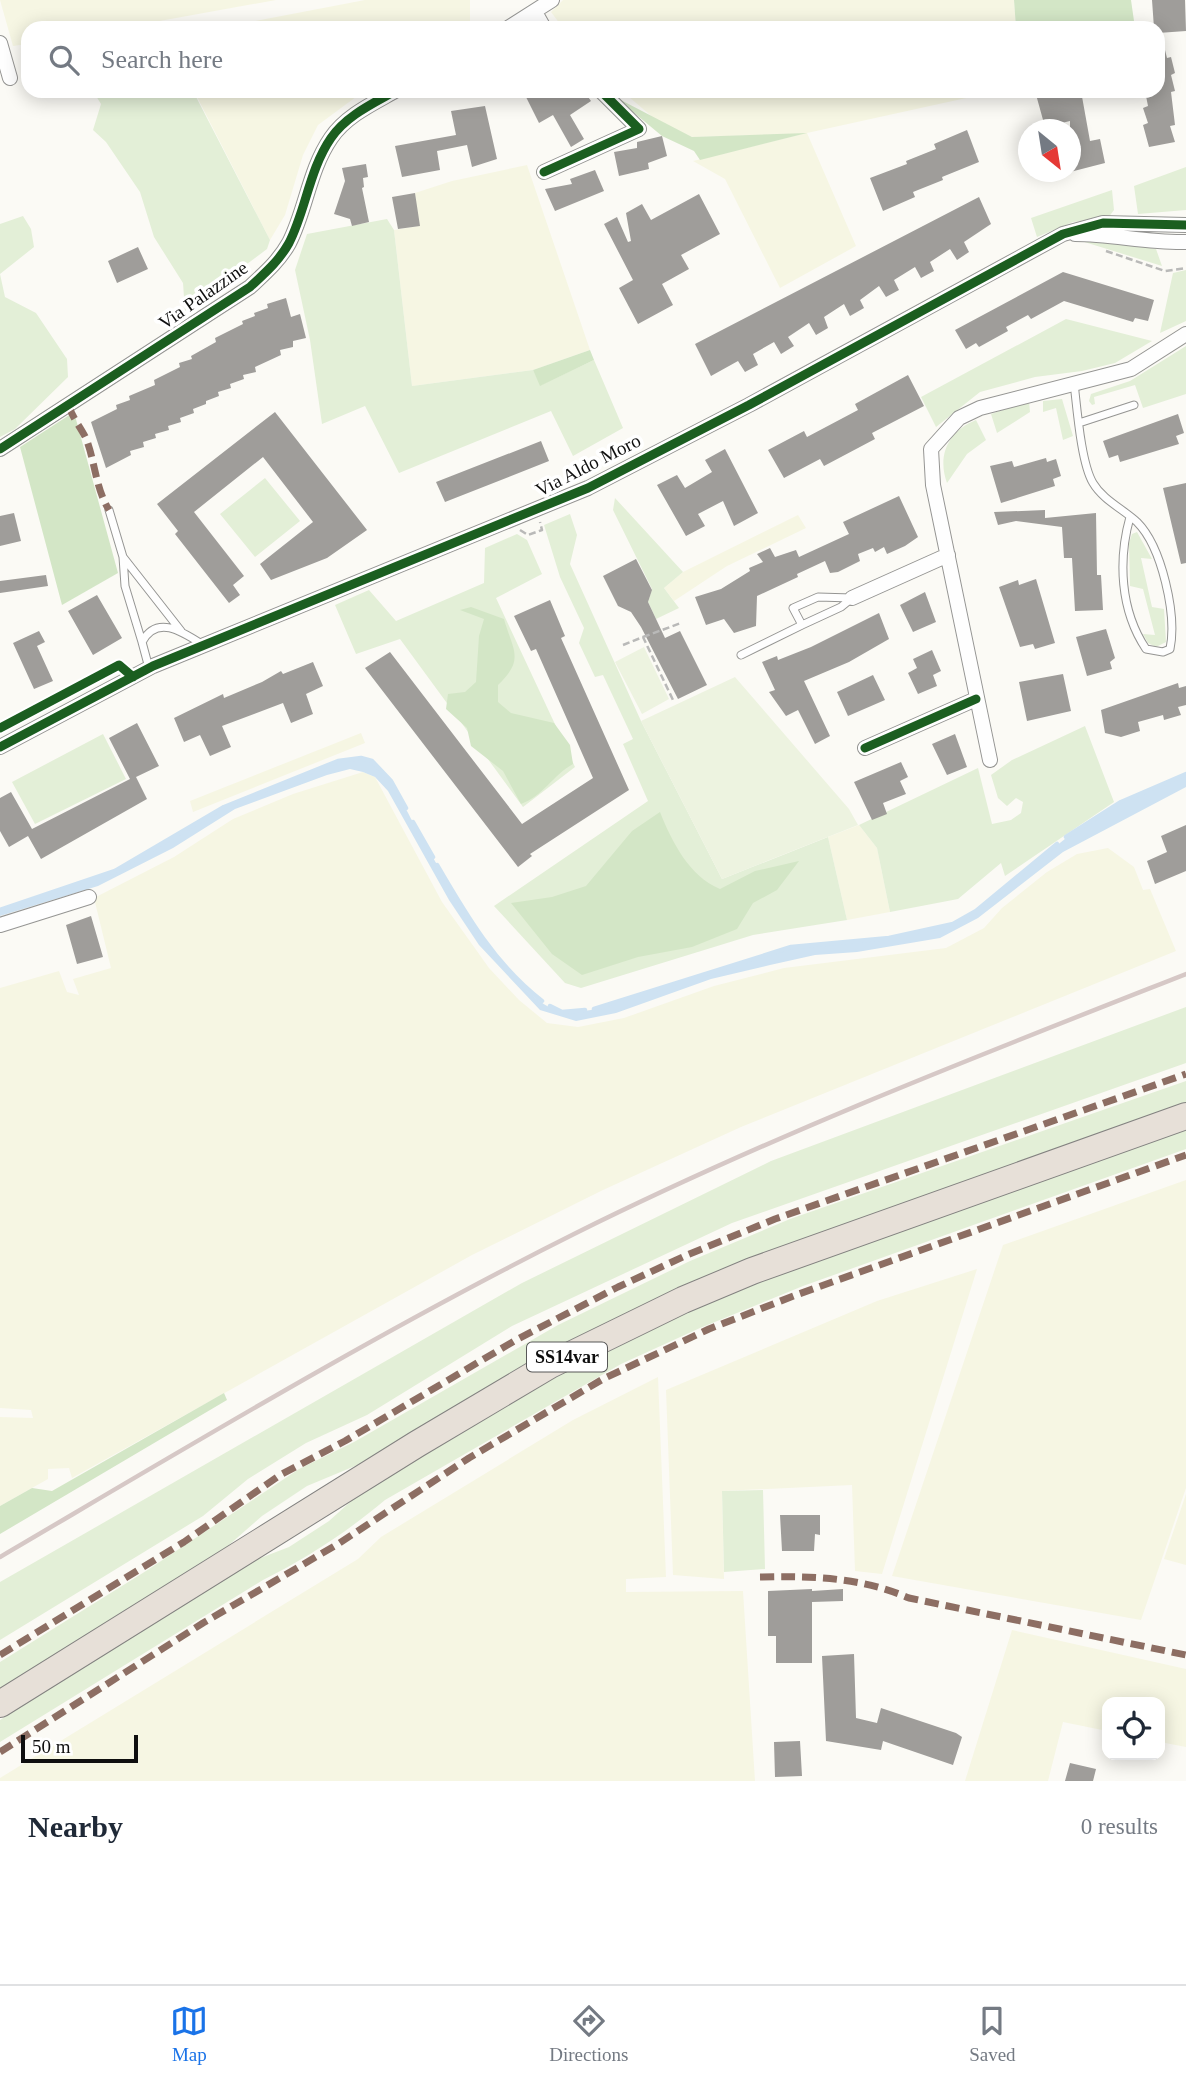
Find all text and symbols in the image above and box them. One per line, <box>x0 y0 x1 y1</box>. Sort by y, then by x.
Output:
search box <box>21 21 1165 98</box>
icon: search <box>45 41 83 79</box>
text: Search here <box>101 45 223 74</box>
north arrow <box>1018 119 1081 182</box>
street label: Via Palazzine <box>154 257 252 333</box>
street label: Via Aldo Moro <box>532 430 644 500</box>
road number: SS14var <box>527 1342 607 1372</box>
map controls <box>1102 1697 1165 1760</box>
button: locate <box>1102 1697 1165 1760</box>
scale bar <box>21 1732 138 1764</box>
text: 50 m <box>32 1736 71 1757</box>
text: Nearby <box>28 1810 123 1843</box>
text: 0 results <box>1081 1814 1158 1839</box>
tab: Map <box>170 2002 208 2066</box>
tab: Directions <box>549 2002 628 2066</box>
tab: Saved <box>969 2002 1016 2066</box>

